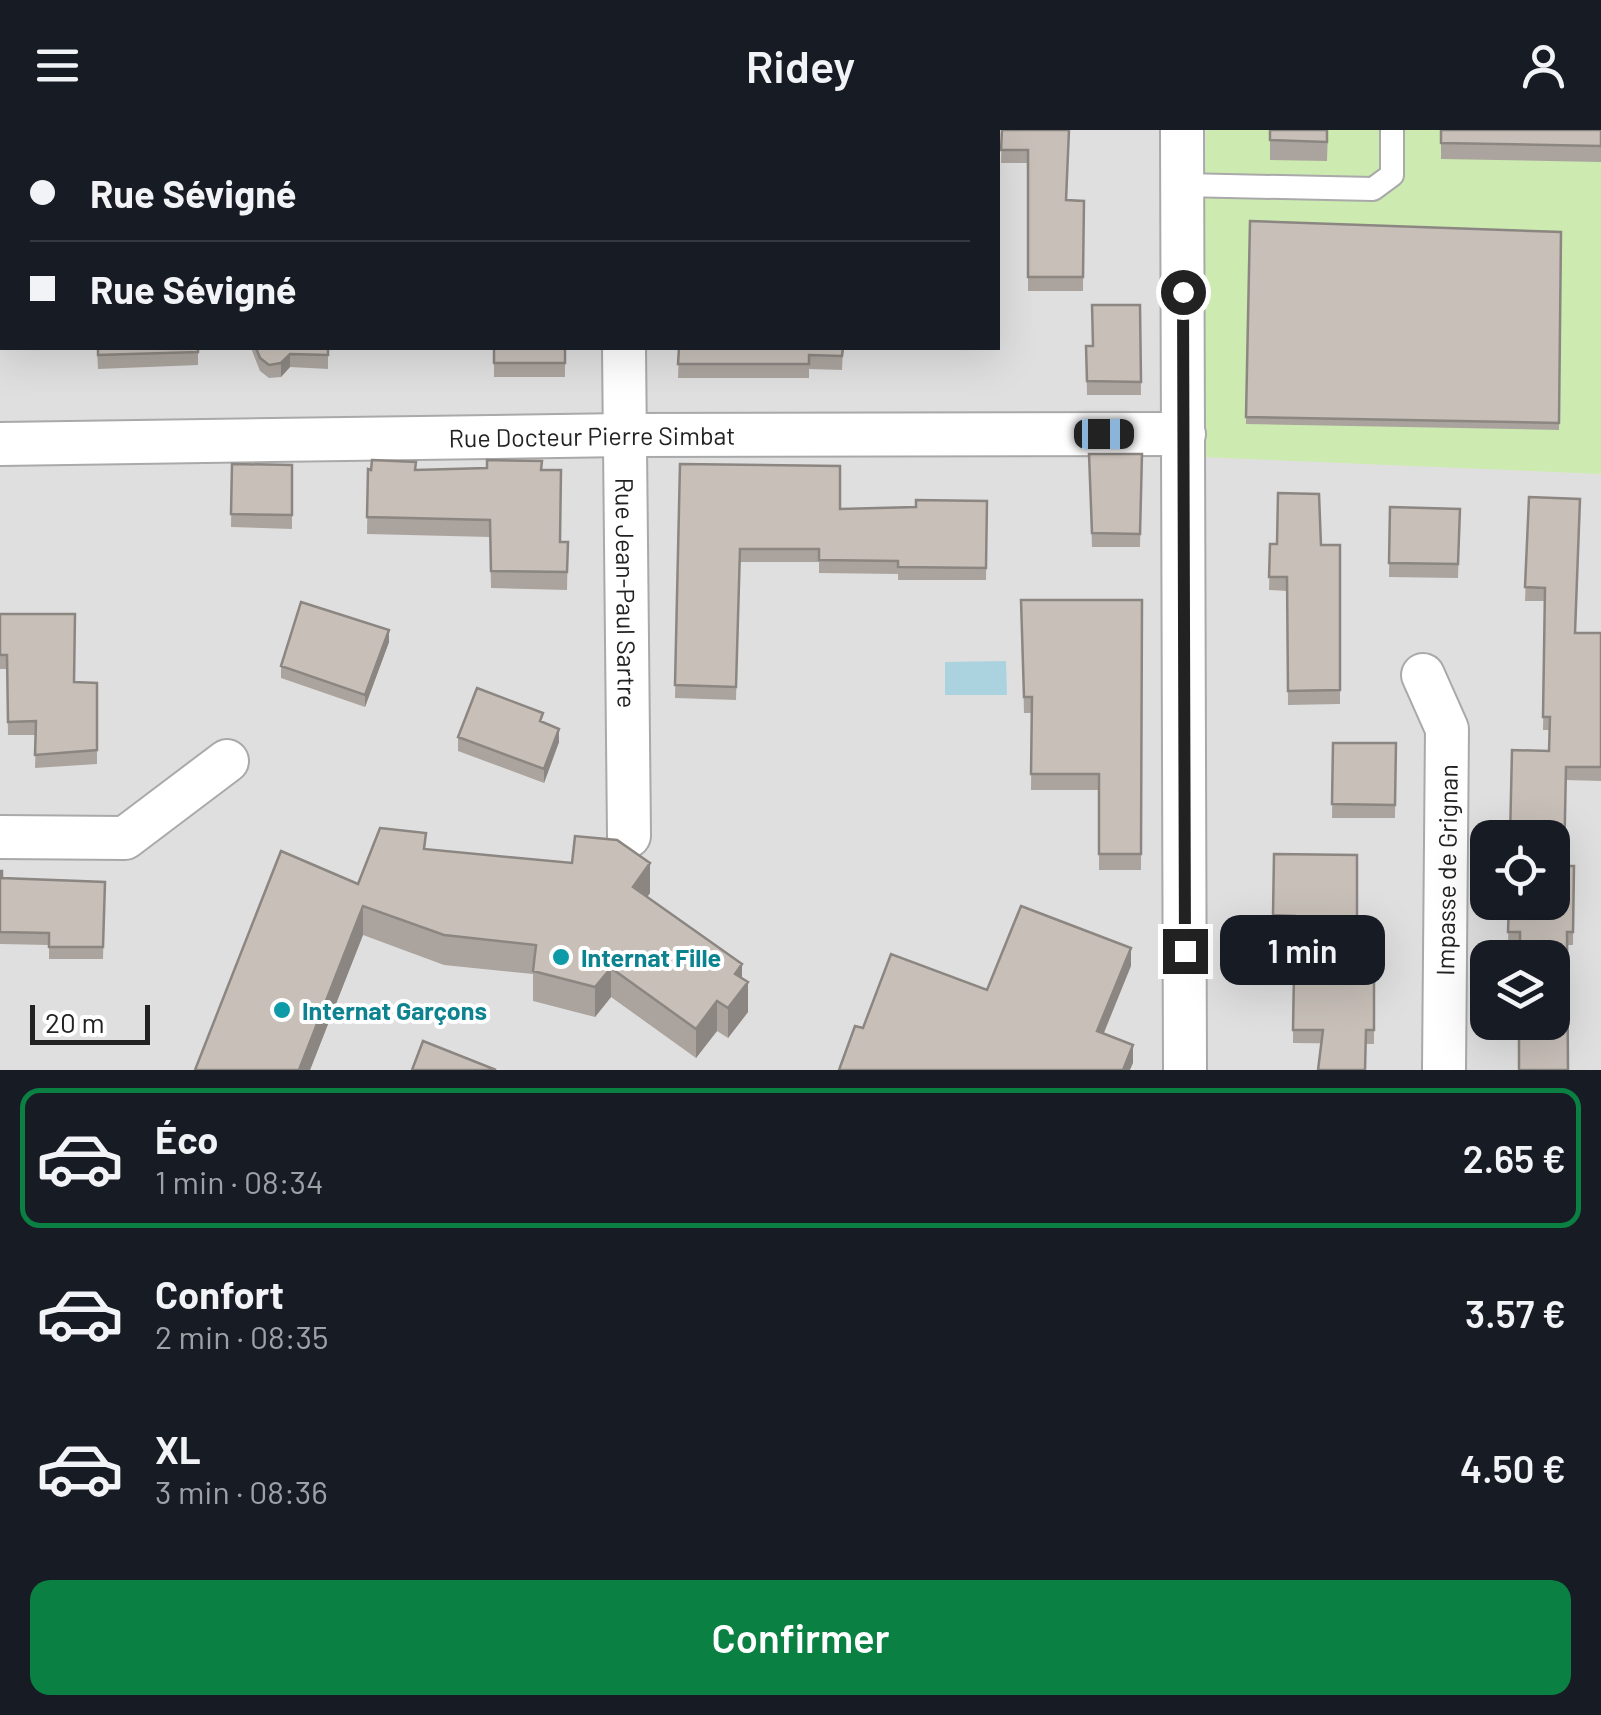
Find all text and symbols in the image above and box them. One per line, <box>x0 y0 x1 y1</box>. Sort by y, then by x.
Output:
icon: menu <box>30 38 85 93</box>
text: Ridey <box>746 38 855 92</box>
icon: person <box>1516 38 1571 93</box>
text: Rue Sévigné <box>90 170 297 216</box>
text: Rue Sévigné <box>90 266 297 312</box>
route start <box>1161 270 1206 315</box>
car <box>1074 419 1134 449</box>
street label: Rue Docteur Pierre Simbat <box>448 420 735 453</box>
street label: Rue Jean-Paul Sartre <box>610 478 643 708</box>
street label: Impasse de Grignan <box>1429 764 1463 976</box>
map controls <box>1470 820 1570 1040</box>
button: locate <box>1470 820 1570 920</box>
callout: 1 min <box>1220 916 1385 986</box>
route end <box>1163 929 1208 974</box>
text: 1 min <box>1268 931 1337 969</box>
button: layers <box>1470 940 1570 1040</box>
place label: Internat Fille <box>581 942 721 972</box>
marker: Internat Fille <box>550 946 572 968</box>
place label: Internat Garçons <box>302 995 487 1025</box>
marker: Internat Garçons <box>271 999 293 1021</box>
scale bar <box>30 1000 150 1044</box>
text: 20 m <box>45 1005 105 1039</box>
icon: car <box>35 1113 125 1203</box>
text: Éco <box>155 1116 219 1162</box>
text: 2.65 € <box>1463 1135 1566 1181</box>
text: 1 min · 08:34 <box>155 1162 324 1200</box>
icon: car <box>35 1268 125 1358</box>
text: Confort <box>155 1271 284 1317</box>
text: 3.57 € <box>1465 1290 1566 1336</box>
text: 2 min · 08:35 <box>155 1317 328 1355</box>
icon: car <box>35 1423 125 1513</box>
text: XL <box>155 1426 201 1472</box>
text: 4.50 € <box>1460 1445 1566 1491</box>
text: 3 min · 08:36 <box>155 1472 328 1510</box>
button: Confirmer <box>30 1580 1571 1695</box>

